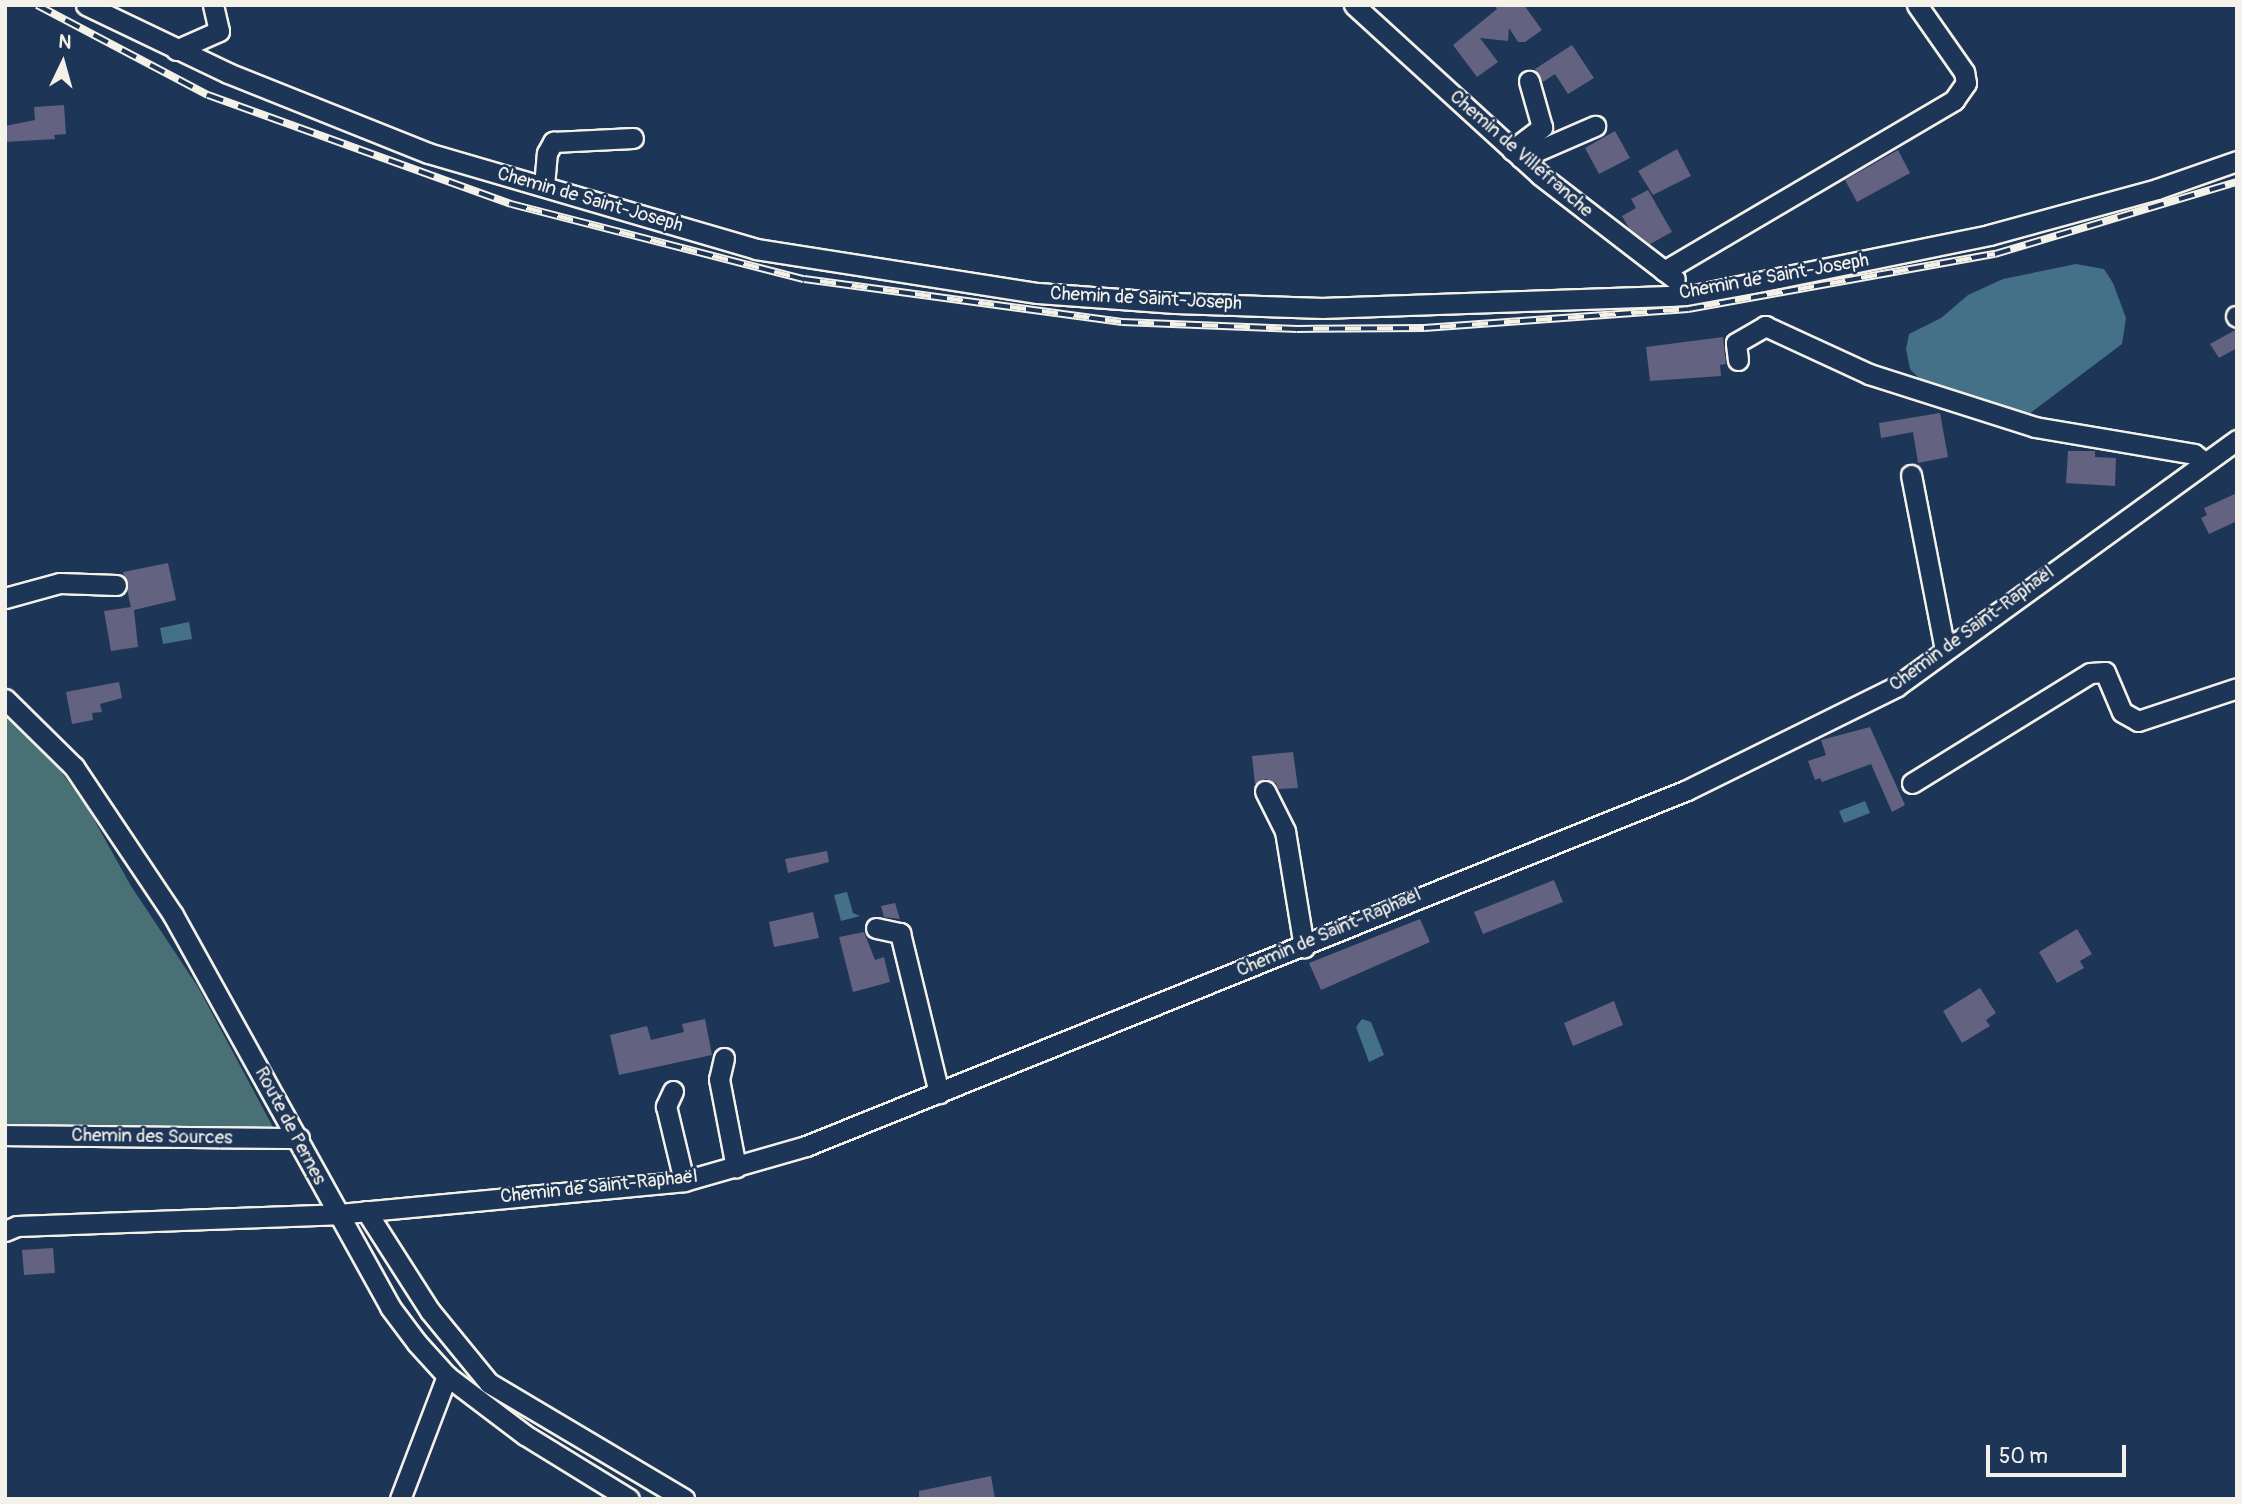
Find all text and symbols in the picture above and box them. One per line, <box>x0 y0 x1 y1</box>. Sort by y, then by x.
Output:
north arrow <box>28 28 98 98</box>
text: N <box>57 30 72 55</box>
street label: Chemin de Villefranche <box>1445 86 1597 222</box>
street label: Chemin de Saint-Joseph <box>494 163 686 237</box>
street label: Chemin de Saint-Joseph <box>1677 249 1871 305</box>
street label: Chemin de Saint-Joseph <box>1049 283 1243 315</box>
street label: Chemin de Saint-Raphaël <box>1885 561 2059 697</box>
street label: Chemin de Saint-Raphaël <box>1233 884 1425 982</box>
street label: Route de Pernes <box>249 1063 331 1189</box>
street label: Chemin des Sources <box>71 1124 233 1150</box>
street label: Chemin de Saint-Raphaël <box>499 1165 699 1209</box>
scale bar <box>1990 1430 2130 1474</box>
text: 50 m <box>1999 1443 2048 1470</box>

